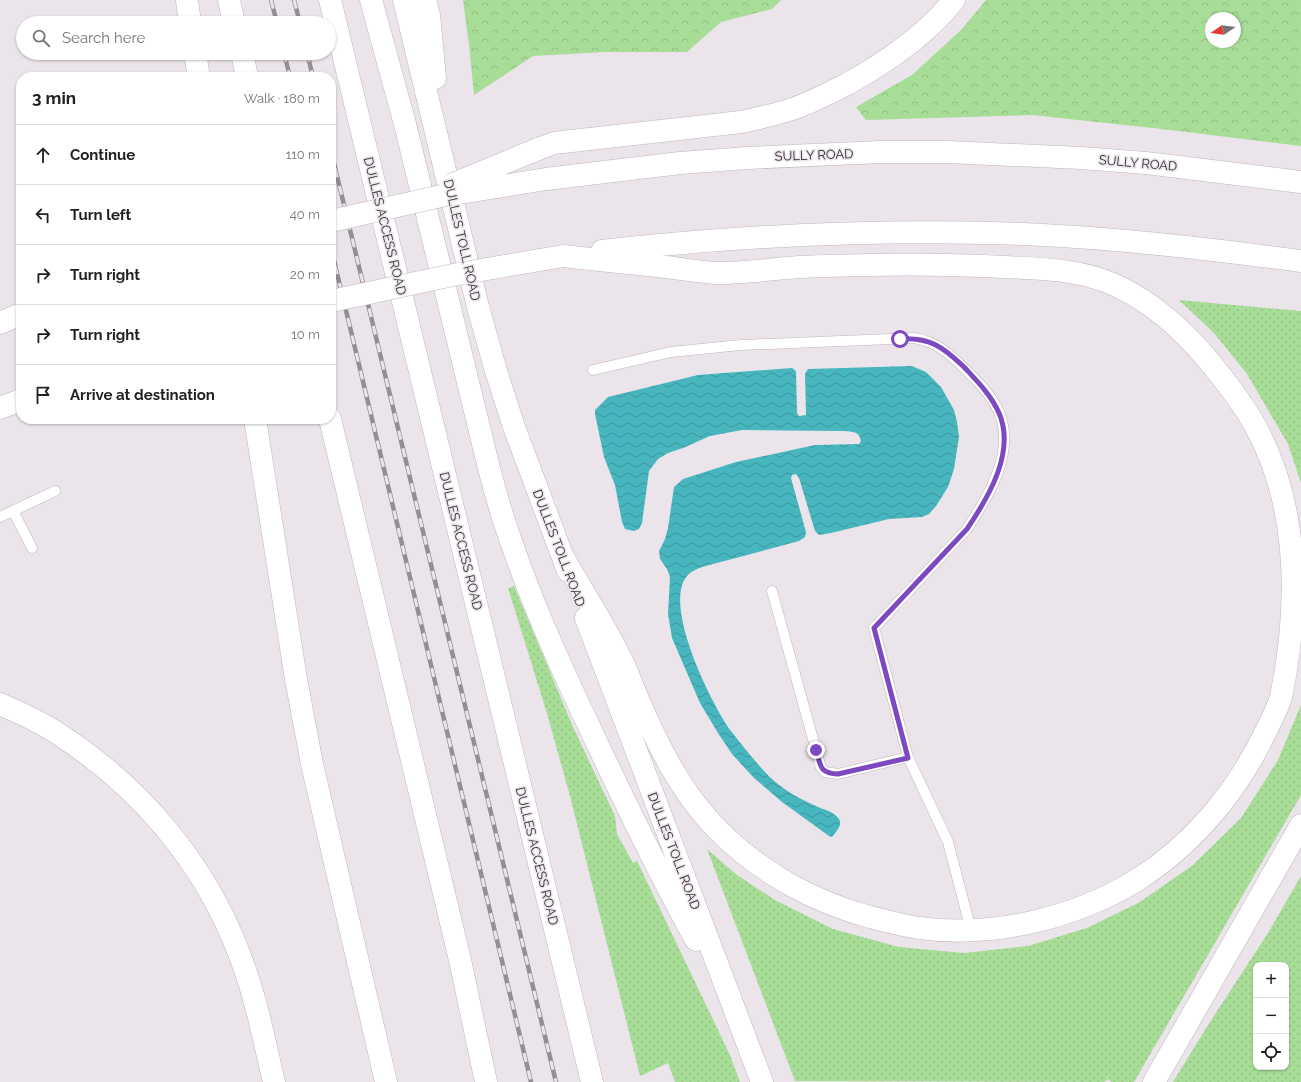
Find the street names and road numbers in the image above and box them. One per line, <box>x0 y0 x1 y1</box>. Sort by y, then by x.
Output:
street label: SULLY ROAD <box>774 146 854 164</box>
street label: SULLY ROAD <box>1098 152 1178 174</box>
street label: DULLES ACCESS ROAD <box>361 155 409 297</box>
street label: DULLES TOLL ROAD <box>441 178 483 302</box>
street label: DULLES ACCESS ROAD <box>437 470 485 612</box>
street label: DULLES TOLL ROAD <box>530 487 588 609</box>
street label: DULLES ACCESS ROAD <box>513 785 561 927</box>
street label: DULLES TOLL ROAD <box>645 790 703 912</box>

